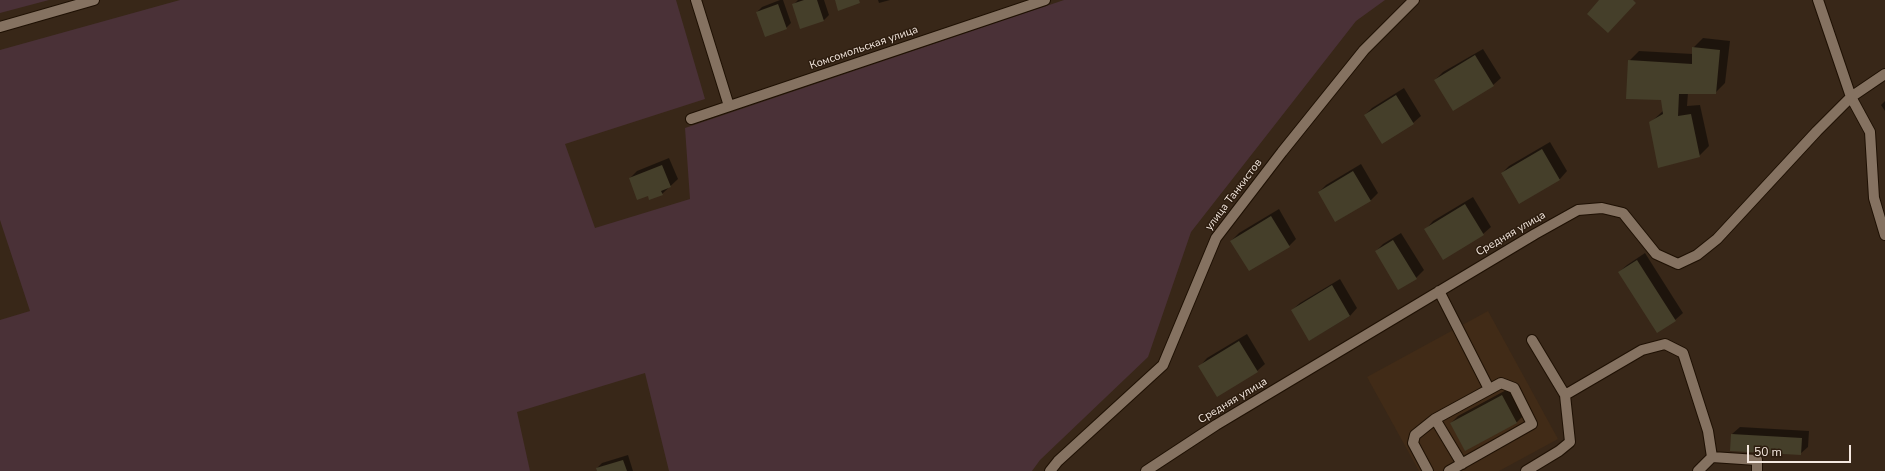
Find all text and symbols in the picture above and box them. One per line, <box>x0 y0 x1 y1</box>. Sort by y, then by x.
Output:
street label: Комсомольская улица <box>808 23 920 73</box>
street label: улица Танкистов <box>1203 157 1265 233</box>
street label: Средняя улица <box>1474 209 1548 259</box>
street label: Средняя улица <box>1196 375 1270 427</box>
scale bar <box>1749 437 1853 463</box>
text: 50 m <box>1754 444 1782 460</box>

